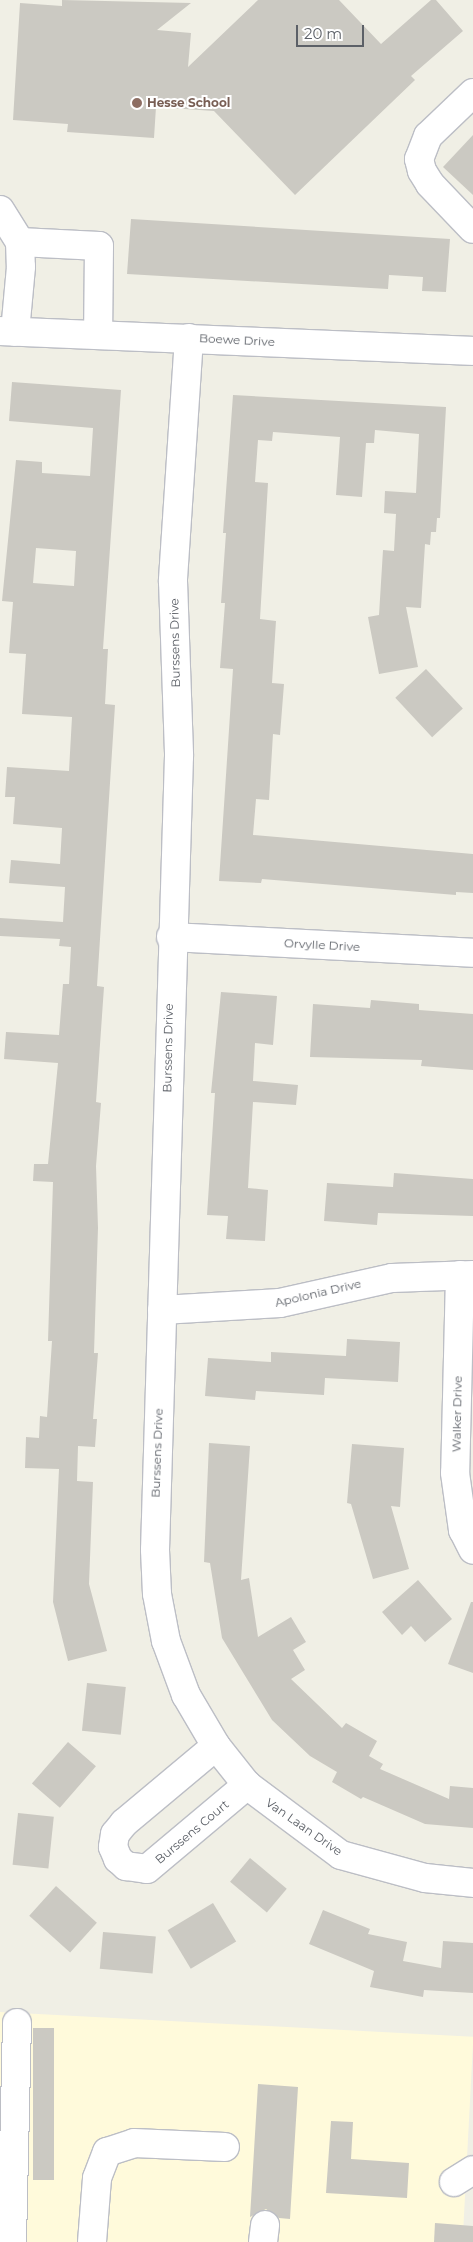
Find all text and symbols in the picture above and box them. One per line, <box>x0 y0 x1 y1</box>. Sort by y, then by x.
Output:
scale bar <box>298 15 366 47</box>
text: 20 m <box>304 24 342 43</box>
place label: Hesse School <box>147 96 230 110</box>
marker: Hesse School <box>131 97 143 109</box>
street label: Boewe Drive <box>199 331 275 349</box>
street label: Burssens Drive <box>167 598 183 688</box>
street label: Orvylle Drive <box>284 936 360 954</box>
street label: Burssens Drive <box>160 1003 176 1093</box>
street label: Apolonia Drive <box>274 1276 362 1310</box>
street label: Walker Drive <box>449 1376 465 1452</box>
street label: Burssens Drive <box>148 1408 166 1498</box>
street label: Van Laan Drive <box>263 1795 345 1859</box>
street label: Burssens Court <box>152 1797 232 1867</box>

